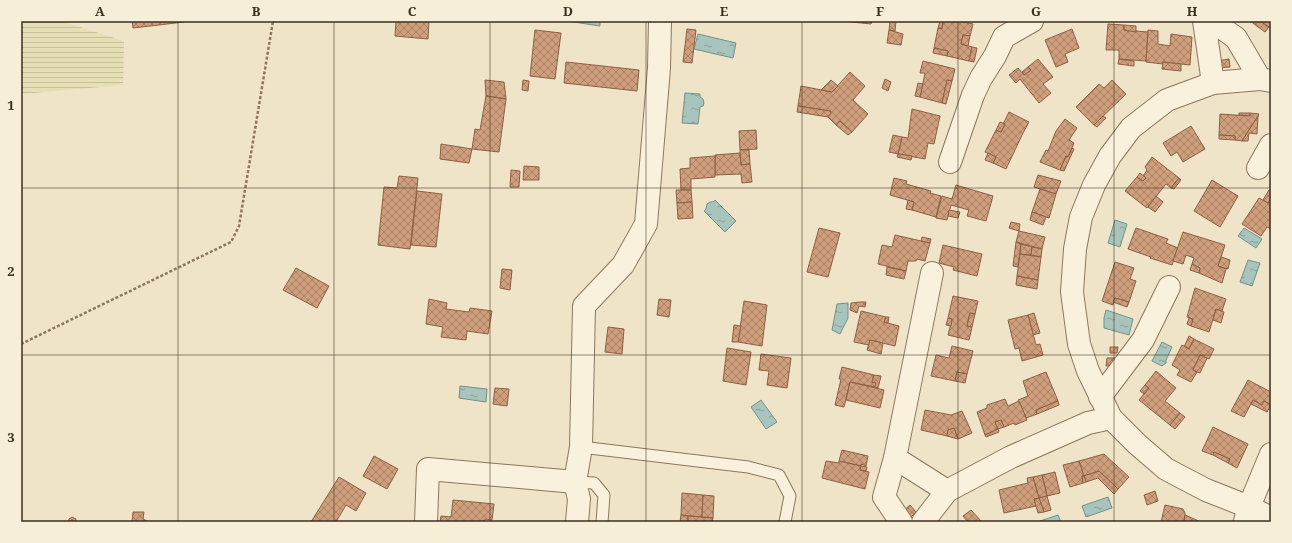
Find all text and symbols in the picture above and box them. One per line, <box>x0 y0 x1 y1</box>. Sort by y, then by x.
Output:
text: A <box>95 2 105 20</box>
text: B <box>252 2 261 20</box>
text: C <box>408 2 417 20</box>
text: D <box>563 2 573 20</box>
text: E <box>720 2 729 20</box>
text: F <box>876 2 884 20</box>
text: G <box>1031 2 1041 20</box>
text: H <box>1187 2 1198 20</box>
text: 1 <box>7 96 15 114</box>
text: 2 <box>7 262 15 280</box>
text: 3 <box>7 428 15 446</box>

